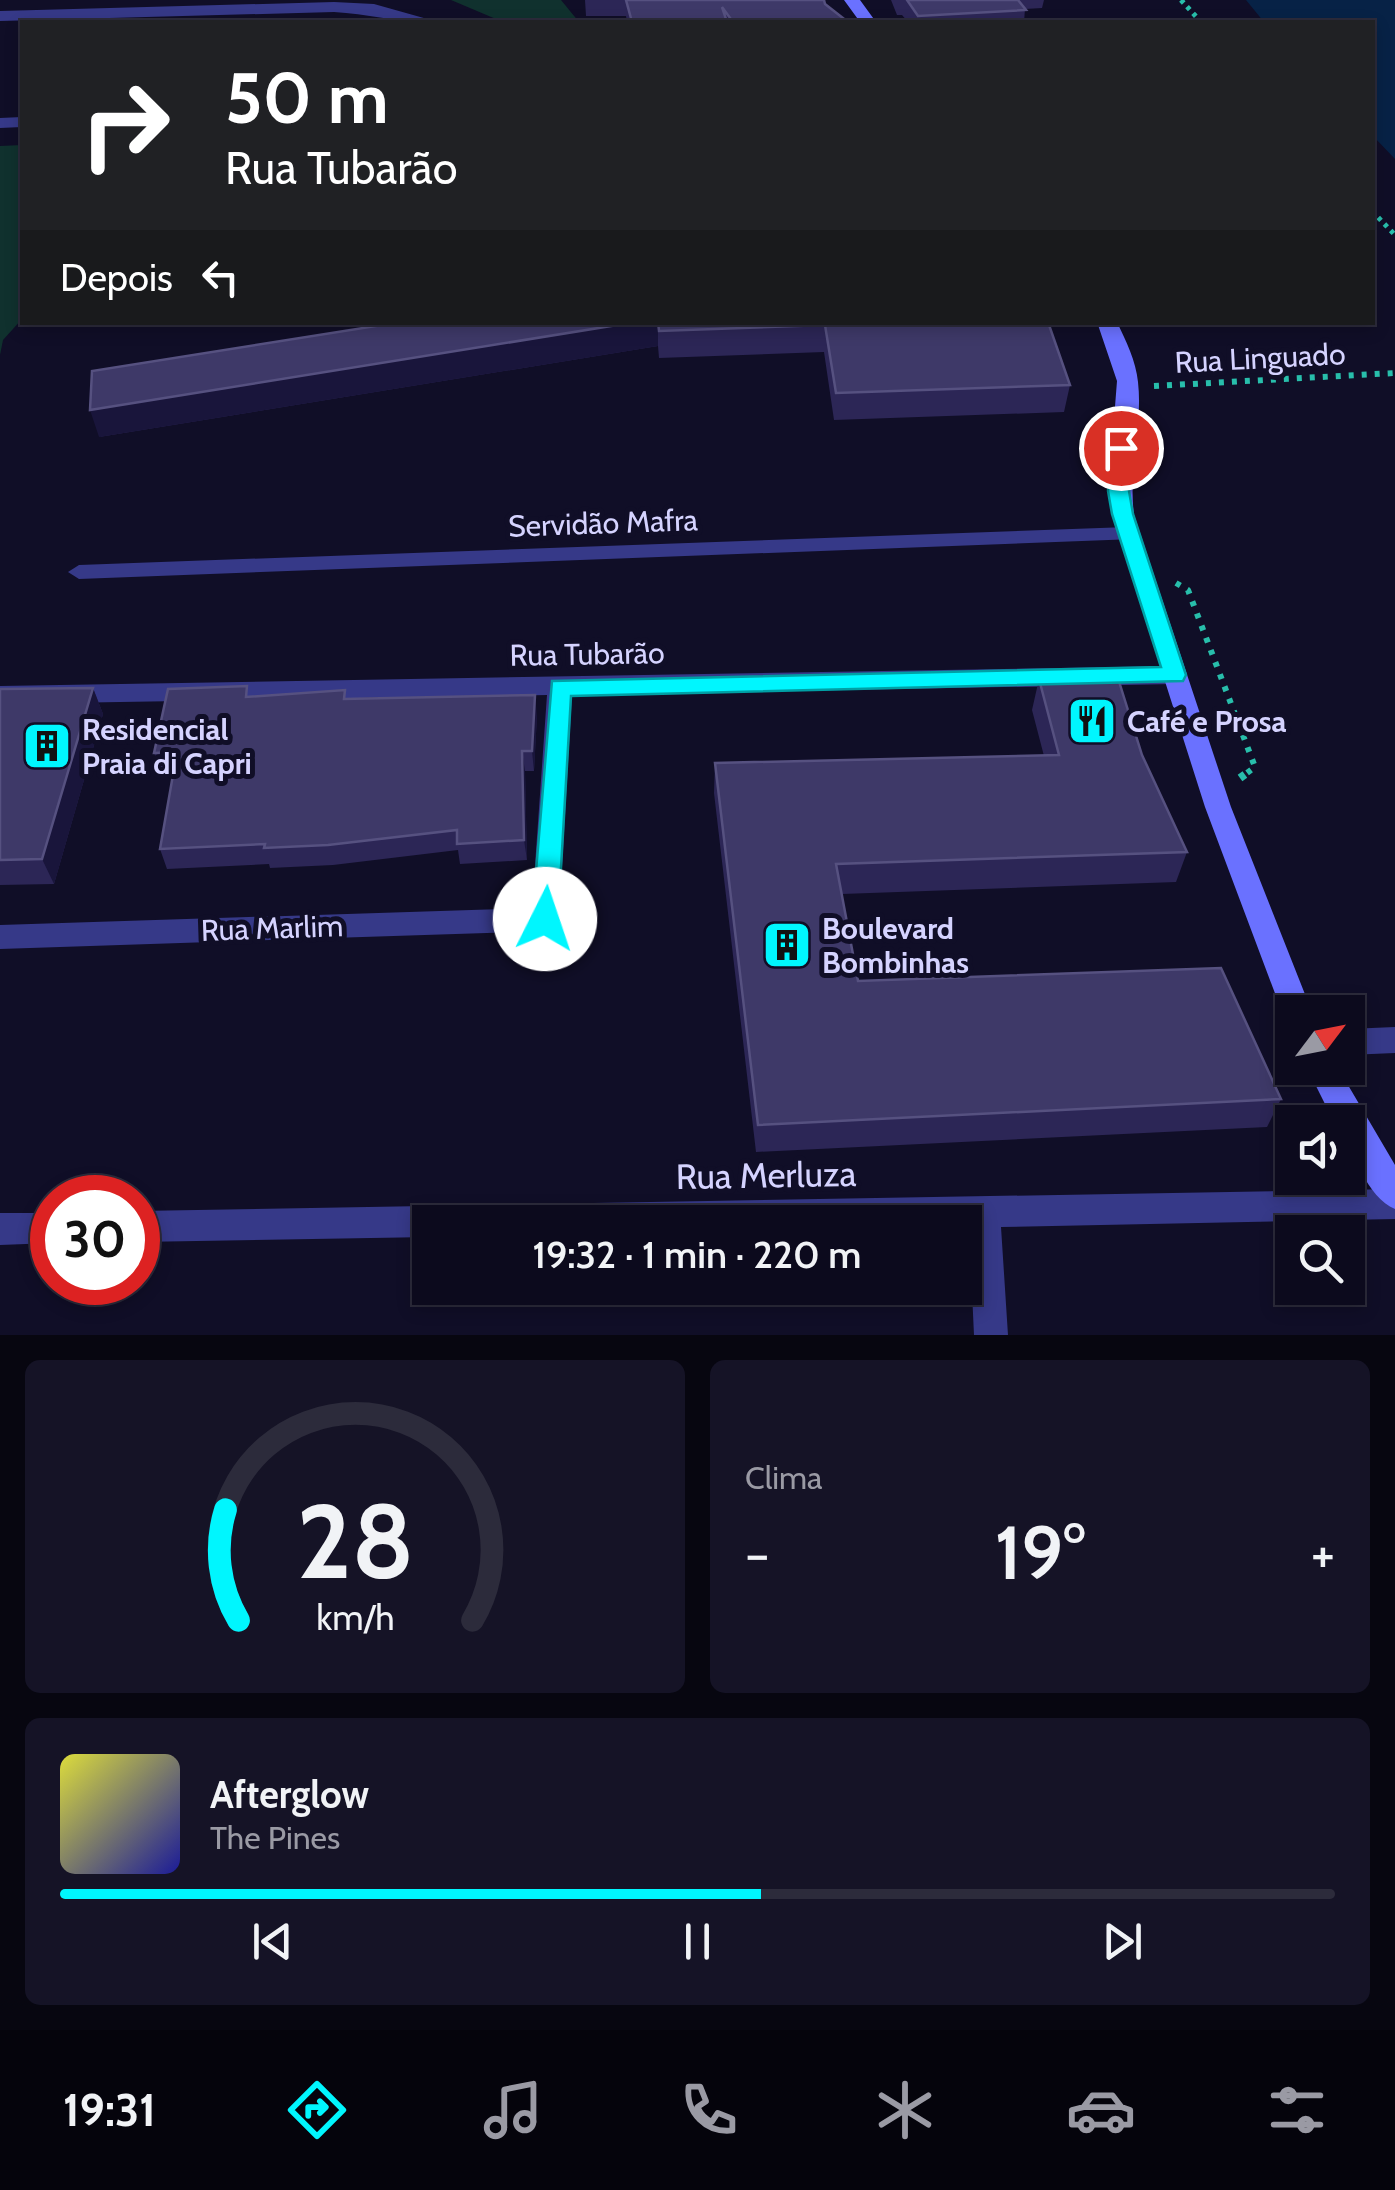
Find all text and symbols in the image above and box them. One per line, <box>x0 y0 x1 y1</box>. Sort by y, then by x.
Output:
text: 50 m <box>225 55 389 141</box>
icon: right <box>60 60 190 190</box>
text: Rua Tubarão <box>225 141 457 195</box>
icon: left <box>193 250 248 305</box>
text: Depois <box>60 254 173 301</box>
street label: Rua Linguado <box>1174 335 1346 381</box>
pin <box>1079 406 1164 491</box>
icon: arrive <box>1094 421 1149 476</box>
street label: Servidão Mafra <box>508 501 699 545</box>
street label: Rua Tubarão <box>509 634 665 674</box>
restaurant icon: Café e Prosa <box>1066 695 1118 747</box>
place label: Café e Prosa <box>1127 703 1287 740</box>
place label: Residencial Praia di Capri <box>82 711 252 782</box>
building icon: Residencial Praia di Capri <box>21 720 73 772</box>
position arrow <box>493 867 597 971</box>
street label: Rua Marlim <box>200 907 344 949</box>
place label: Boulevard Bombinhas <box>822 910 969 981</box>
building icon: Boulevard Bombinhas <box>761 919 813 971</box>
north arrow <box>1275 995 1365 1085</box>
map controls <box>1275 995 1365 1305</box>
button: sound <box>1275 1105 1365 1195</box>
street label: Rua Merluza <box>675 1152 857 1198</box>
speed limit sign: 30 <box>30 1175 160 1305</box>
button: search <box>1275 1215 1365 1305</box>
text: 19:32 · 1 min · 220 m <box>532 1231 862 1278</box>
text: Clima <box>745 1458 822 1497</box>
text: 28 <box>296 1478 414 1604</box>
text: 19° <box>995 1507 1085 1598</box>
text: − <box>745 1520 769 1587</box>
text: + <box>1311 1520 1335 1587</box>
text: km/h <box>316 1596 394 1639</box>
text: Afterglow <box>210 1771 369 1818</box>
text: The Pines <box>210 1818 340 1857</box>
icon: previous <box>245 1914 300 1969</box>
icon: pause <box>670 1914 725 1969</box>
icon: next <box>1095 1914 1150 1969</box>
icon: directions <box>282 2075 352 2145</box>
icon: music <box>478 2075 548 2145</box>
icon: phone <box>674 2075 744 2145</box>
icon: climate <box>870 2075 940 2145</box>
icon: car <box>1066 2075 1136 2145</box>
icon: filters <box>1262 2075 1332 2145</box>
text: 19:31 <box>63 2083 156 2137</box>

